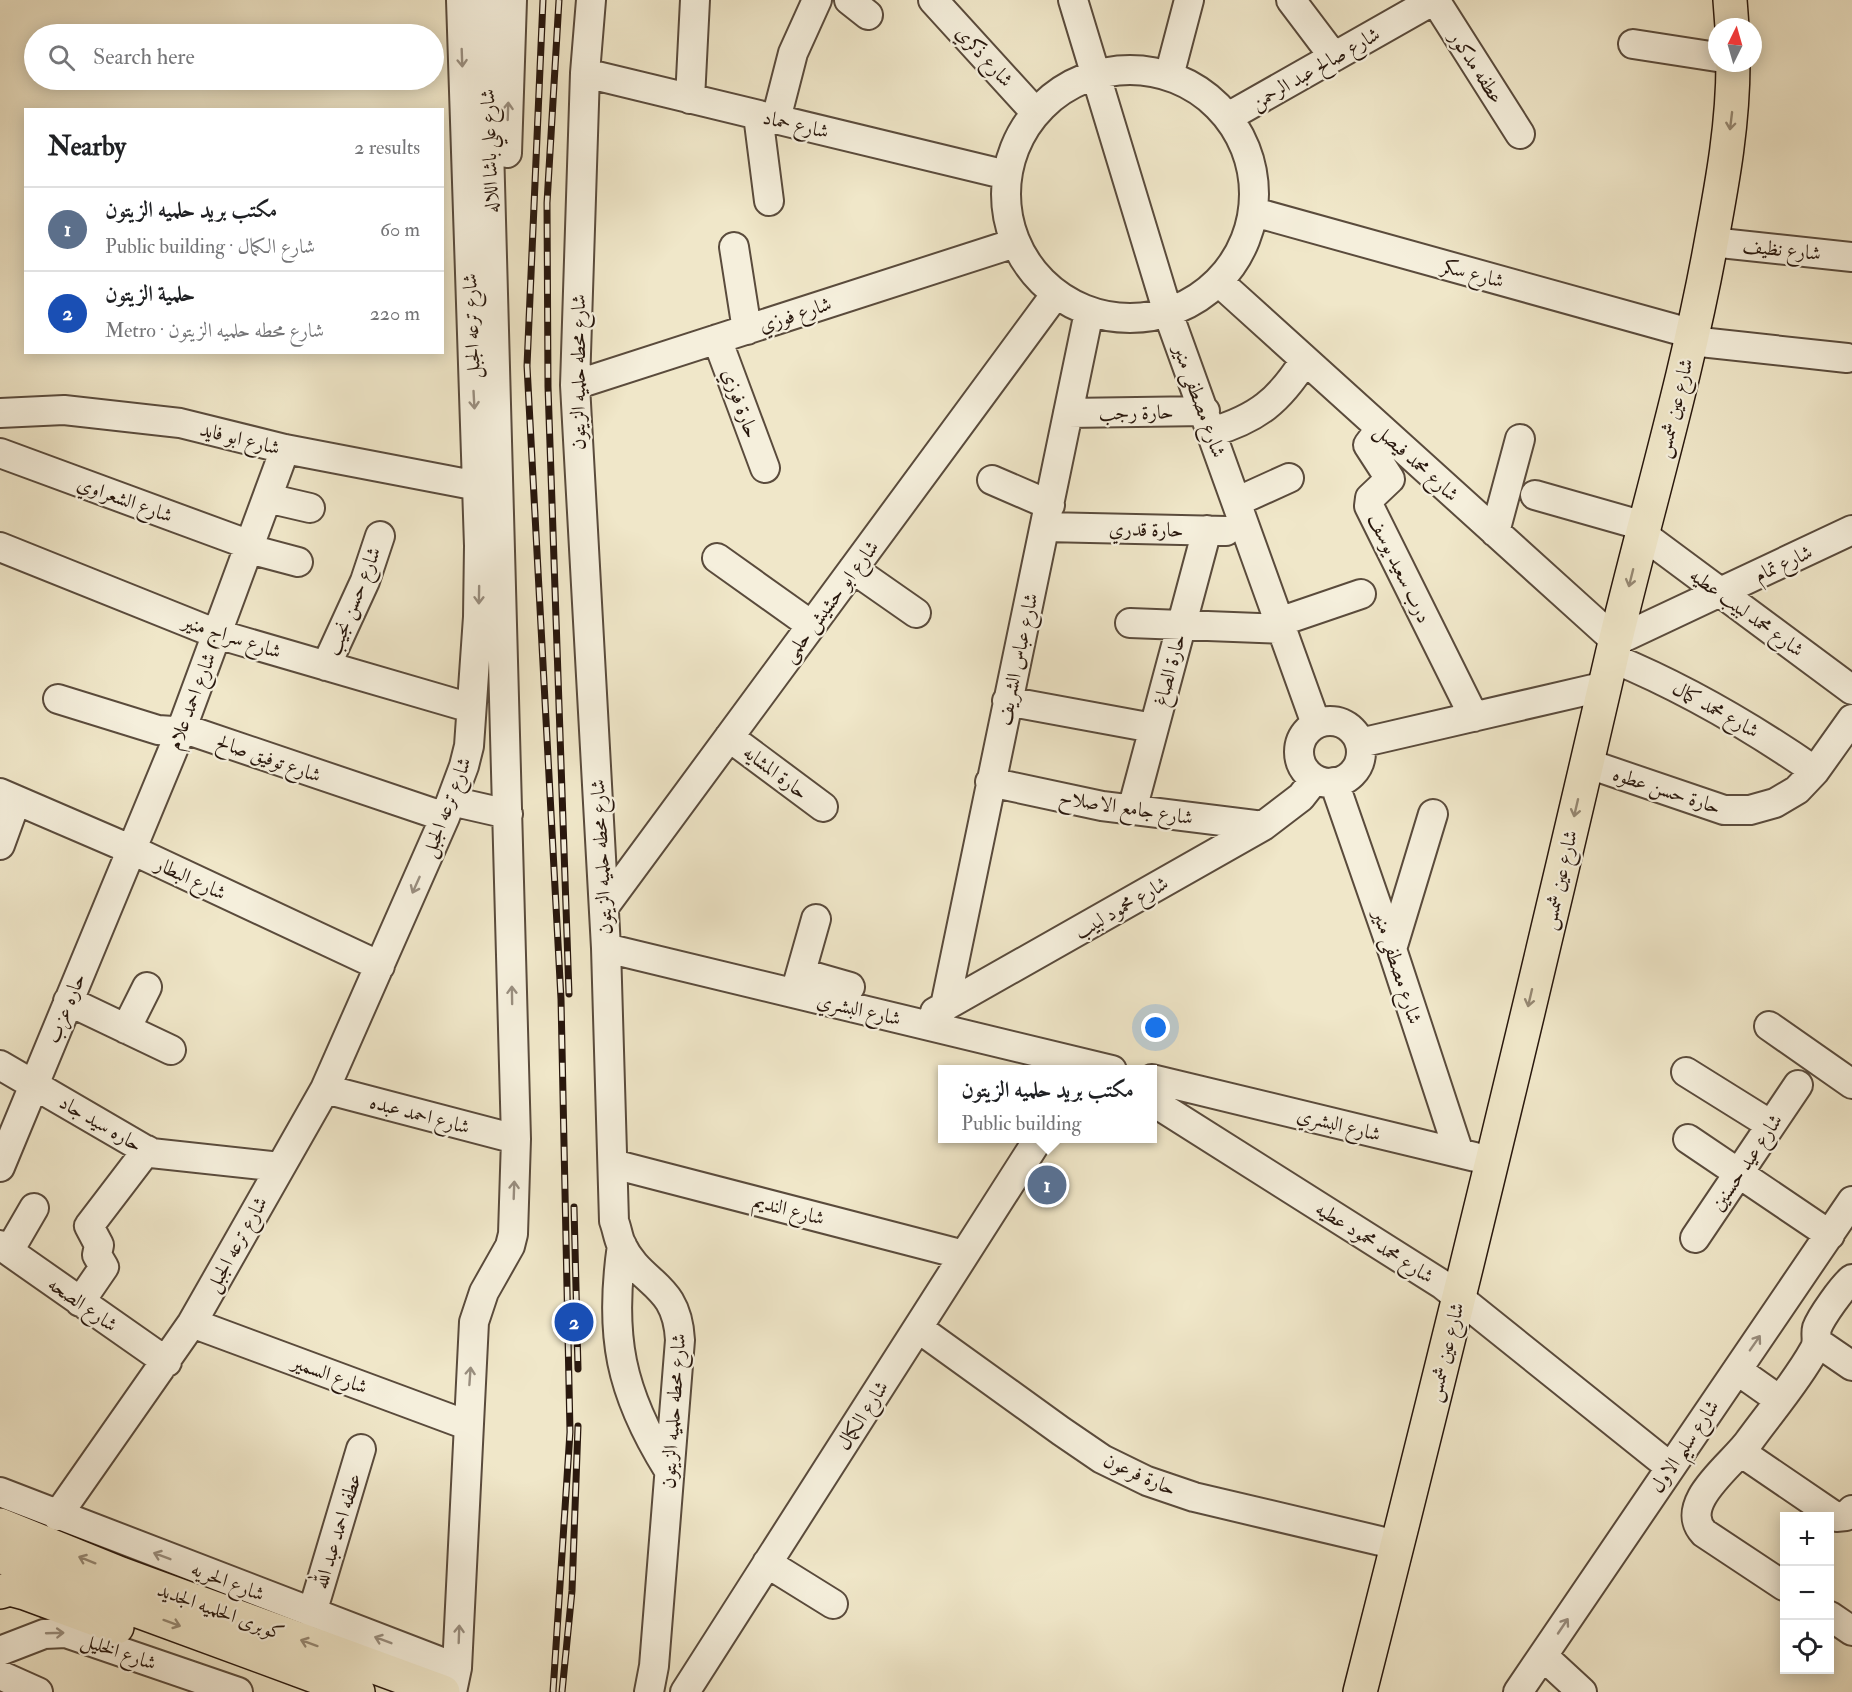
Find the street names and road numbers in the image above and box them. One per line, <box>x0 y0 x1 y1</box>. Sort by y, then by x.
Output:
street label: شارع ذكري <box>947 20 1019 96</box>
street label: شارع صالح عبد الرحمن <box>1246 21 1387 120</box>
street label: عطفه مدكور <box>1443 25 1509 108</box>
street label: شارع علي باشا اللاله <box>475 88 511 214</box>
street label: شارع حماد <box>759 105 831 149</box>
street label: شارع نظيف <box>1741 233 1822 271</box>
street label: شارع سكر <box>1436 253 1507 299</box>
street label: شارع ترعه الجبل <box>457 273 491 379</box>
street label: شارع فوزي <box>756 291 836 343</box>
street label: شارع محطه حلميه الزيتون <box>566 294 596 450</box>
street label: شارع مصطفى منير <box>1162 340 1231 463</box>
street label: شارع عين شمس <box>1650 356 1704 462</box>
street label: حارة فوزي <box>714 365 765 442</box>
street label: حارة رجب <box>1098 399 1174 427</box>
street label: شارع ابو فايد <box>196 416 283 465</box>
street label: شارع محمد فيصل <box>1366 418 1464 511</box>
street label: شارع الشعراوي <box>72 471 176 533</box>
street label: درب سعيد يوسف <box>1362 509 1437 627</box>
street label: حارة قدري <box>1108 516 1184 546</box>
street label: شارع ابو حشيش حلمى <box>776 535 888 670</box>
street label: شارع تمام <box>1750 539 1818 592</box>
street label: شارع حسن نجيب <box>320 543 391 661</box>
street label: شارع محمد لبيب عطيه <box>1682 563 1809 666</box>
street label: شارع عباس الشريف <box>991 591 1049 729</box>
street label: شارع سراج منير <box>176 608 284 669</box>
street label: حارة الصاغ <box>1148 631 1196 710</box>
street label: شارع احمد علام <box>161 649 226 755</box>
street label: شارع محمد كمال <box>1666 675 1763 748</box>
street label: شارع توفيق صالح <box>211 729 325 793</box>
street label: حارة المشايه <box>738 740 813 805</box>
street label: شارع ترعه الجبل <box>416 753 482 863</box>
street label: حارة حسن عطوه <box>1609 761 1724 821</box>
street label: شارع محطه حلميه الزيتون <box>585 778 623 935</box>
street label: شارع جامع الاصلاح <box>1056 785 1195 835</box>
street label: شارع عين شمس <box>1536 828 1588 934</box>
street label: شارع البطار <box>147 850 230 910</box>
street label: شارع محمود لبيب <box>1070 870 1175 949</box>
street label: شارع مصطفى منير <box>1362 905 1428 1029</box>
street label: حاره عزب <box>40 969 92 1047</box>
street label: شارع البشري <box>813 988 903 1036</box>
street label: شارع احمد عبده <box>366 1089 473 1145</box>
street label: حاره سيد جاد <box>55 1090 147 1157</box>
street label: شارع البشري <box>1293 1102 1383 1152</box>
street label: شارع عيد حسنين <box>1705 1109 1792 1218</box>
street label: شارع النديم <box>749 1188 827 1236</box>
street label: شارع ترعه الجبل <box>200 1192 277 1299</box>
street label: شارع محمد محمود عطيه <box>1308 1196 1439 1293</box>
street label: شارع الصحه <box>40 1271 122 1342</box>
street label: شارع عين شمس <box>1421 1300 1475 1406</box>
street label: شارع محطه حلميه الزيتون <box>656 1332 696 1490</box>
street label: شارع السمير <box>285 1349 371 1404</box>
street label: شارع الكمال <box>831 1376 898 1457</box>
street label: شارع سليم الاول <box>1644 1395 1730 1501</box>
street label: حارة فرعون <box>1100 1447 1180 1502</box>
street label: عطفه احمد عبد الله <box>305 1469 367 1592</box>
street label: شارع الحريه <box>186 1556 268 1612</box>
street label: كوبرى الحلميه الجديد <box>154 1577 288 1646</box>
street label: شارع الخليل <box>76 1627 160 1681</box>

